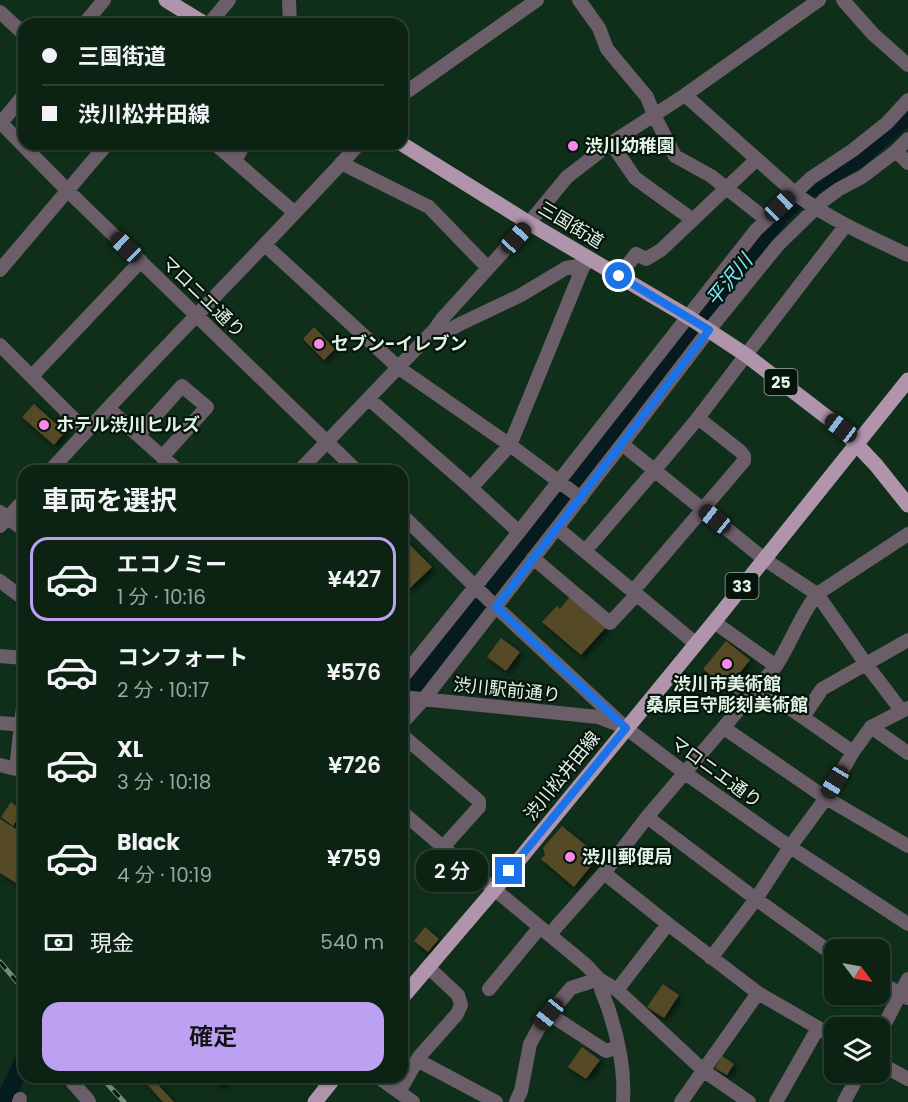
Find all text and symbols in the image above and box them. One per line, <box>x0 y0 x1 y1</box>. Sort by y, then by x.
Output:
text: 三国街道 <box>78 41 166 72</box>
text: 渋川松井田線 <box>78 99 210 130</box>
place label: 渋川幼稚園 <box>585 133 675 158</box>
marker: 渋川幼稚園 <box>566 139 580 153</box>
car <box>761 187 799 225</box>
street label: 三国街道 <box>534 195 609 254</box>
car <box>497 219 535 257</box>
car <box>107 228 145 266</box>
water label: 平沢川 <box>699 246 760 312</box>
street label: マロニエ通り <box>156 250 251 343</box>
route start <box>605 262 632 289</box>
place label: セブン-イレブン <box>331 331 467 356</box>
marker: セブン-イレブン <box>312 337 326 351</box>
road number: 25 <box>764 369 798 395</box>
car <box>821 410 861 446</box>
place label: ホテル渋川ヒルズ <box>56 412 200 437</box>
marker: ホテル渋川ヒルズ <box>37 418 51 432</box>
text: 車両を選択 <box>42 482 177 519</box>
car <box>695 501 735 537</box>
text: エコノミー <box>117 549 227 580</box>
icon: car <box>45 552 99 606</box>
text: ¥427 <box>328 564 381 595</box>
road number: 33 <box>726 573 758 599</box>
text: 1 分 · 10:16 <box>117 583 206 611</box>
text: コンフォート <box>117 642 248 673</box>
icon: car <box>45 645 99 699</box>
text: ¥576 <box>327 657 381 688</box>
marker: 渋川市美術館 桑原巨守彫刻美術館 <box>720 657 734 671</box>
street label: 渋川駅前通り <box>452 671 562 708</box>
place label: 渋川市美術館 桑原巨守彫刻美術館 <box>646 671 808 717</box>
text: 2 分 · 10:17 <box>117 676 209 704</box>
street label: 渋川松井田線 <box>518 726 605 826</box>
street label: マロニエ通り <box>665 730 767 813</box>
text: XL <box>117 734 143 765</box>
icon: car <box>45 738 99 792</box>
text: ¥726 <box>328 750 381 781</box>
car <box>818 762 852 802</box>
text: 3 分 · 10:18 <box>117 768 211 796</box>
text: Black <box>117 827 180 858</box>
icon: car <box>45 831 99 885</box>
text: ¥759 <box>327 843 381 874</box>
place label: 渋川郵便局 <box>582 844 672 869</box>
callout: 2 分 <box>416 850 488 892</box>
marker: 渋川郵便局 <box>563 850 577 864</box>
text: 2 分 <box>434 857 470 885</box>
route end <box>495 857 522 884</box>
text: 4 分 · 10:19 <box>117 861 212 889</box>
icon: cash <box>42 926 75 959</box>
text: 現金 <box>90 928 134 959</box>
text: 540 m <box>320 928 384 956</box>
north arrow <box>824 939 890 1005</box>
map controls <box>824 939 890 1083</box>
car <box>531 994 567 1034</box>
button: 確定 <box>42 1002 384 1071</box>
button: layers <box>824 1017 890 1083</box>

